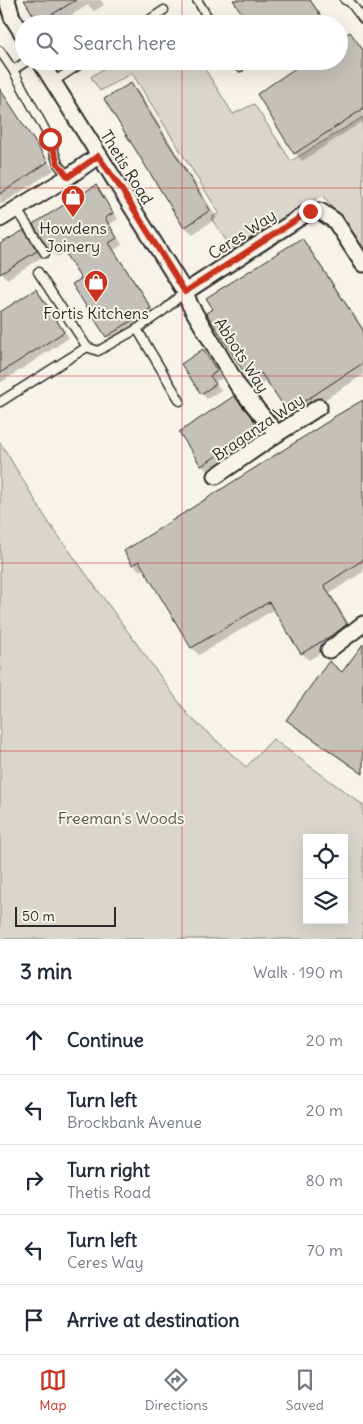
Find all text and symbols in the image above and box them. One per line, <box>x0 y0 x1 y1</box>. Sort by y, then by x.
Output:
search box <box>15 15 348 70</box>
icon: search <box>33 29 61 57</box>
text: Search here <box>73 31 176 55</box>
street label: Thetis Road <box>96 126 158 208</box>
route start <box>39 128 62 151</box>
shop icon: Howdens Joinery <box>60 184 86 218</box>
route end <box>299 200 322 223</box>
street label: Ceres Way <box>204 205 280 263</box>
place label: Howdens Joinery <box>39 218 107 256</box>
shop icon: Fortis Kitchens <box>83 269 109 303</box>
place label: Fortis Kitchens <box>43 303 149 323</box>
street label: Abbots Way <box>210 314 274 396</box>
street label: Braganza Way <box>209 389 307 465</box>
park label: Freeman's Woods <box>58 808 184 828</box>
map controls <box>303 834 348 924</box>
button: locate <box>303 834 348 879</box>
button: layers <box>303 879 348 924</box>
scale bar <box>15 904 116 927</box>
text: 50 m <box>22 907 55 925</box>
text: 3 min <box>20 958 72 985</box>
text: Walk · 190 m <box>253 962 343 982</box>
icon: ahead <box>20 1026 48 1054</box>
text: Continue <box>67 1028 144 1052</box>
text: 20 m <box>306 1030 343 1050</box>
text: Turn left <box>67 1088 137 1112</box>
icon: left <box>20 1096 48 1124</box>
text: 20 m <box>306 1100 343 1120</box>
text: Brockbank Avenue <box>67 1112 202 1132</box>
text: Turn right <box>67 1158 150 1182</box>
icon: right <box>20 1166 48 1194</box>
text: 80 m <box>305 1170 343 1190</box>
text: Thetis Road <box>67 1182 151 1202</box>
text: Turn left <box>67 1228 137 1252</box>
icon: left <box>20 1236 48 1264</box>
text: 70 m <box>307 1240 343 1260</box>
text: Ceres Way <box>67 1252 144 1272</box>
icon: arrive <box>20 1306 48 1334</box>
text: Arrive at destination <box>67 1308 240 1332</box>
tab: Map <box>39 1366 67 1414</box>
tab: Directions <box>145 1366 208 1414</box>
tab: Saved <box>286 1366 324 1414</box>

